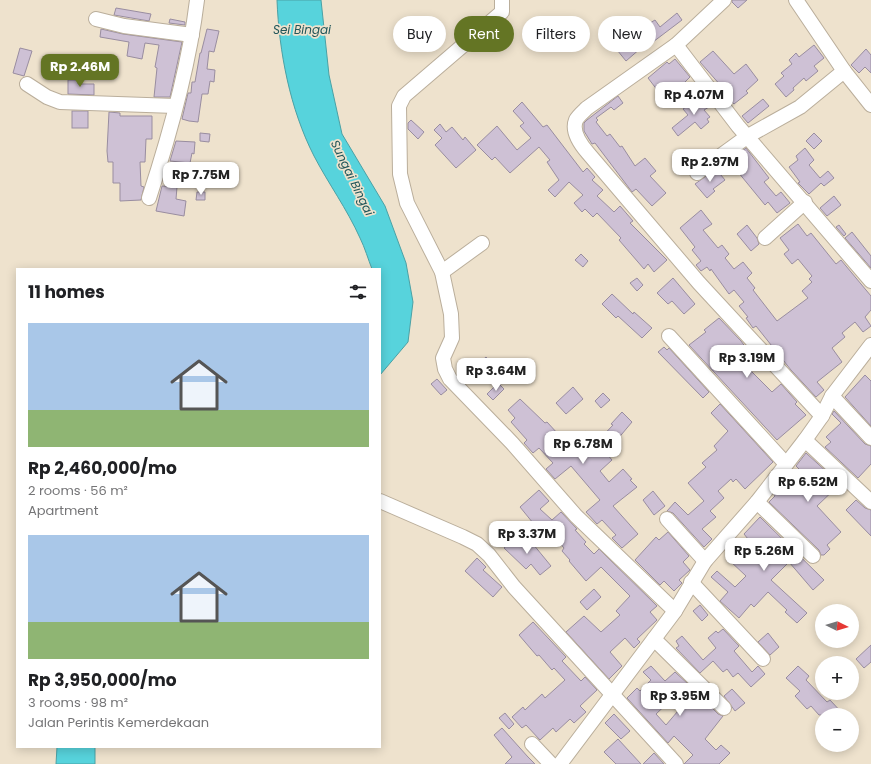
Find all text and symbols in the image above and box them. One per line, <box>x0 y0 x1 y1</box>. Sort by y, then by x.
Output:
chip: Buy <box>393 16 446 52</box>
chip: Rent <box>454 16 514 52</box>
chip: Filters <box>522 16 590 52</box>
chip: New <box>598 16 656 52</box>
water label: Sei Bingai <box>273 21 332 38</box>
pin: Rp 2.46M <box>39 54 121 88</box>
text: Rp 2.46M <box>50 57 110 76</box>
pin: Rp 4.07M <box>653 82 735 116</box>
text: Rp 4.07M <box>664 85 724 104</box>
water label: Sungai Bingai <box>327 137 379 219</box>
pin: Rp 2.97M <box>669 149 751 183</box>
text: Rp 2.97M <box>681 152 739 171</box>
pin: Rp 7.75M <box>160 162 242 196</box>
text: Rp 7.75M <box>172 165 230 184</box>
text: 11 homes <box>28 280 105 304</box>
icon: filters <box>347 281 369 303</box>
pin: Rp 3.19M <box>706 345 788 379</box>
text: Rp 3.19M <box>719 348 775 367</box>
icon: home <box>163 349 235 421</box>
pin: Rp 3.64M <box>455 358 537 392</box>
text: Rp 3.64M <box>466 361 526 380</box>
pin: Rp 6.78M <box>542 431 624 465</box>
text: Rp 6.78M <box>553 434 613 453</box>
text: Rp 2,460,000/mo <box>28 456 177 480</box>
pin: Rp 6.52M <box>767 469 849 503</box>
text: Rp 6.52M <box>778 472 838 491</box>
text: 2 rooms · 56 m² <box>28 481 128 500</box>
text: Apartment <box>28 501 98 520</box>
pin: Rp 3.37M <box>486 521 568 555</box>
text: Rp 3.37M <box>498 524 556 543</box>
pin: Rp 5.26M <box>723 538 805 572</box>
text: Rp 5.26M <box>734 541 794 560</box>
icon: home <box>163 561 235 633</box>
north arrow <box>815 604 859 648</box>
map controls <box>815 604 859 752</box>
button: + <box>815 656 859 700</box>
text: Rp 3,950,000/mo <box>28 668 177 692</box>
pin: Rp 3.95M <box>639 683 721 717</box>
text: Rp 3.95M <box>650 686 710 705</box>
text: 3 rooms · 98 m² <box>28 693 128 712</box>
button: − <box>815 708 859 752</box>
text: Jalan Perintis Kemerdekaan <box>28 713 209 732</box>

